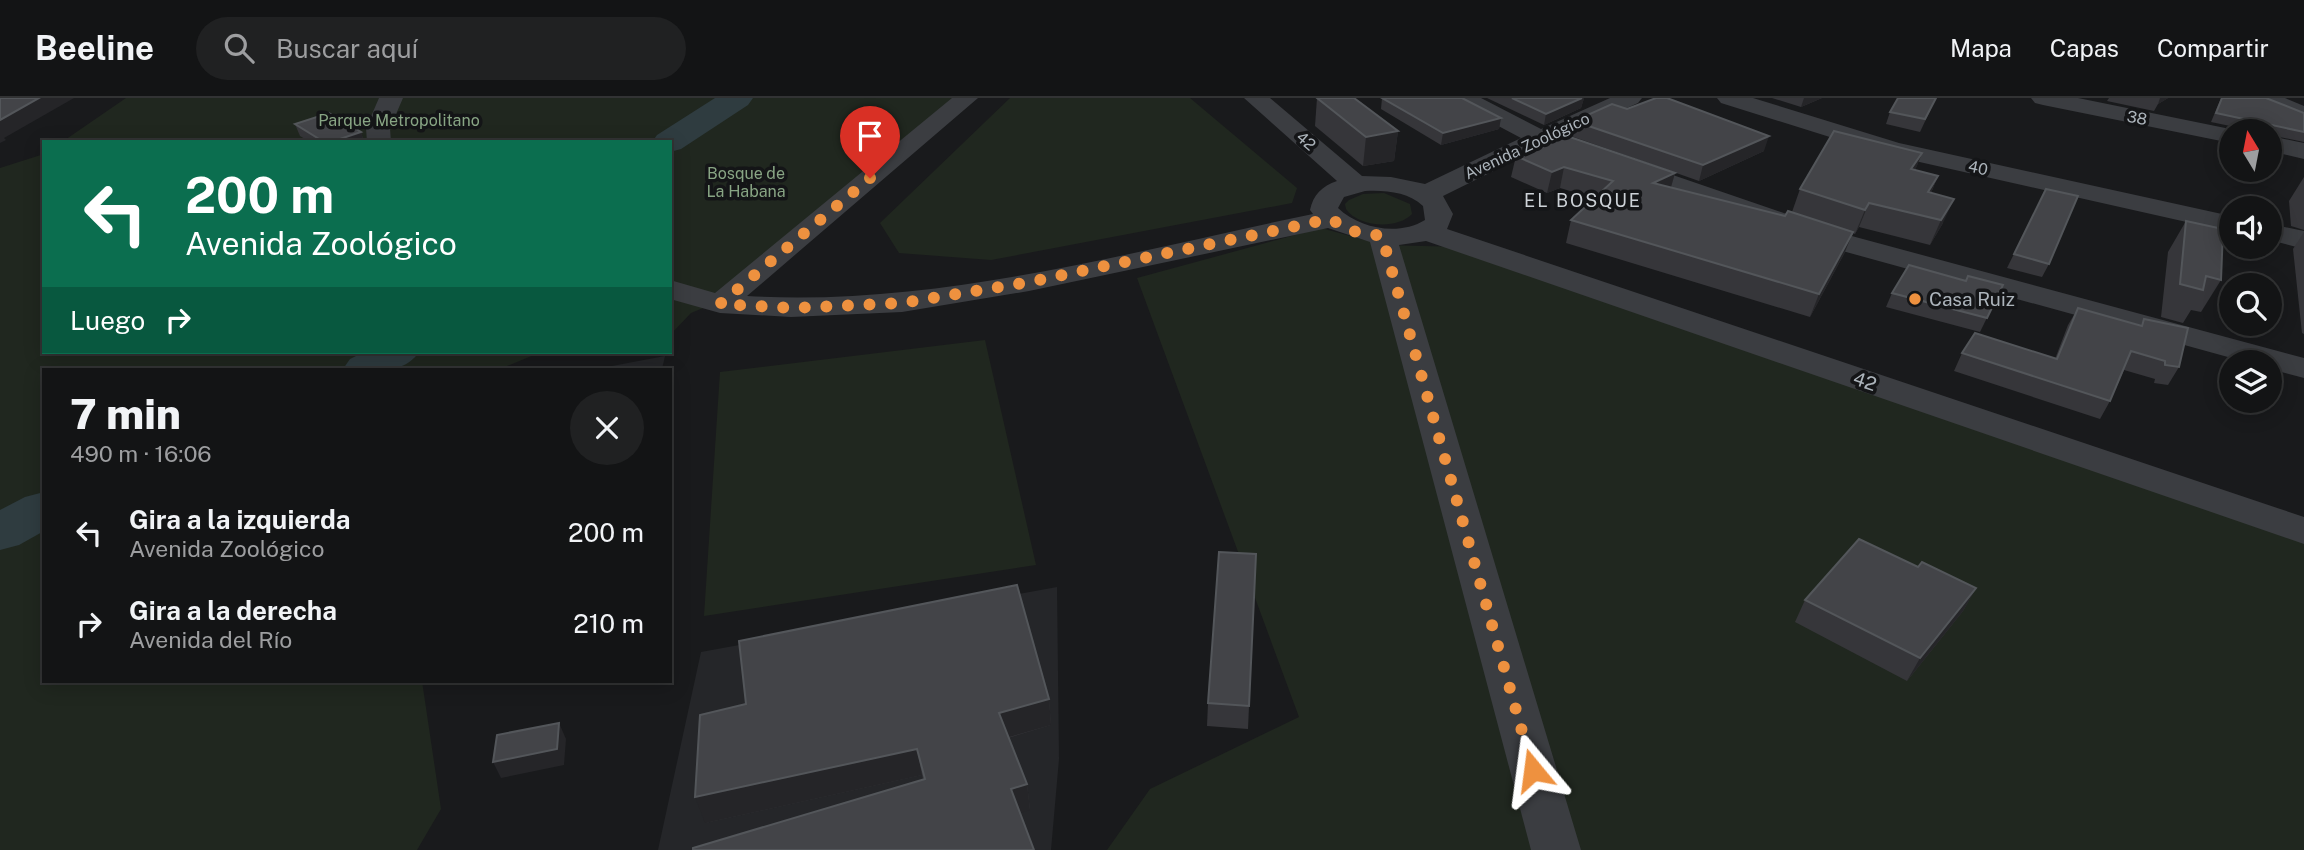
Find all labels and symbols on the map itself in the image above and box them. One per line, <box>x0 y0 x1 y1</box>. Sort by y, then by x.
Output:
pin <box>840 106 900 178</box>
street label: 38 <box>2125 107 2149 129</box>
street label: Avenida Zoológico <box>1461 109 1593 183</box>
park label: Parque Metropolitano <box>318 111 480 130</box>
north arrow <box>2219 119 2282 182</box>
street label: 42 <box>1292 127 1320 155</box>
street label: 40 <box>1966 157 1990 179</box>
park label: Bosque de La Habana <box>706 164 786 201</box>
district label: EL BOSQUE <box>1524 190 1642 211</box>
place label: Casa Ruiz <box>1929 288 2015 310</box>
marker: Casa Ruiz <box>1907 291 1923 307</box>
street label: 42 <box>1850 367 1880 395</box>
position arrow <box>1496 733 1570 807</box>

